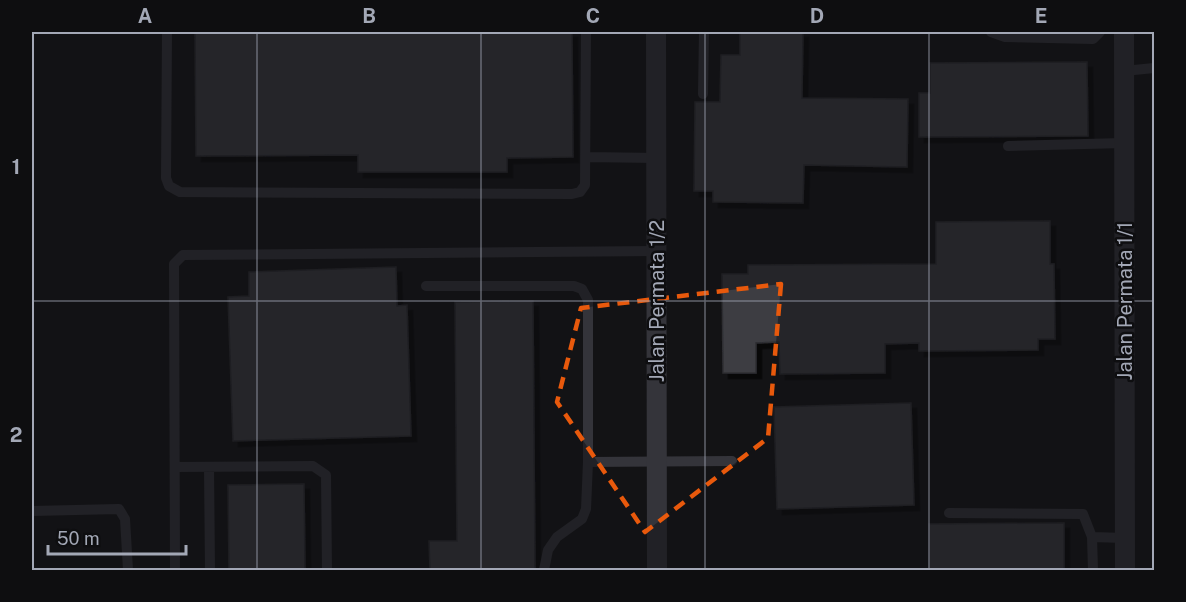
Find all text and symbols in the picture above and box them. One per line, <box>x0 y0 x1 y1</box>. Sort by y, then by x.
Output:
text: A <box>138 4 152 28</box>
text: B <box>362 4 376 28</box>
text: C <box>586 4 600 28</box>
text: D <box>810 4 824 28</box>
text: E <box>1035 4 1047 28</box>
text: 1 <box>12 155 20 179</box>
street label: Jalan Permata 1/2 <box>645 220 669 382</box>
street label: Jalan Permata 1/1 <box>1113 222 1137 380</box>
text: 2 <box>10 423 22 447</box>
scale bar <box>48 518 186 556</box>
text: 50 m <box>57 528 100 549</box>

